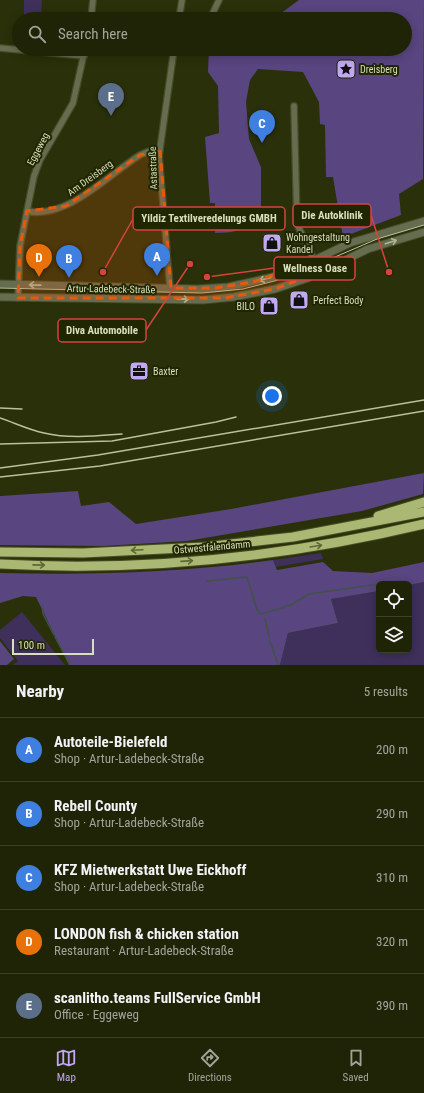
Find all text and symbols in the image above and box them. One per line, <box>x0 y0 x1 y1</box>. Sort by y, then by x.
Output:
search box <box>12 12 412 56</box>
icon: search <box>26 23 48 45</box>
text: Search here <box>58 25 128 43</box>
place icon: Dreisberg <box>335 58 357 80</box>
place label: Dreisberg <box>360 64 398 75</box>
pin: E <box>98 83 124 116</box>
pin: C <box>249 110 275 143</box>
street label: Eggeweg <box>25 131 51 167</box>
street label: Astastraße <box>147 146 159 190</box>
street label: Am Dreisberg <box>65 158 115 198</box>
callout: Die Autoklinik <box>293 204 371 227</box>
callout: Yildiz Textilveredelungs GMBH <box>133 207 285 230</box>
text: Die Autoklinik <box>301 209 364 222</box>
text: Yildiz Textilveredelungs GMBH <box>141 212 277 225</box>
shop icon: Wohngestaltung Kandel <box>261 232 283 254</box>
place label: Wohngestaltung Kandel <box>286 232 350 255</box>
one-way arrow <box>385 237 397 245</box>
pin: A <box>144 243 170 276</box>
pin: D <box>26 244 52 277</box>
pin: B <box>56 245 82 278</box>
callout: Wellness Oase <box>274 257 355 280</box>
text: Wellness Oase <box>283 262 347 275</box>
one-way arrow <box>259 276 272 283</box>
one-way arrow <box>29 281 42 289</box>
street label: Artur-Ladebeck-Straße <box>67 283 156 295</box>
shop icon: Perfect Body <box>288 289 310 311</box>
one-way arrow <box>176 295 189 303</box>
shop icon: BILO <box>258 295 280 317</box>
place label: Perfect Body <box>313 295 364 306</box>
place label: BILO <box>237 301 255 312</box>
callout: Diva Automobile <box>58 319 146 342</box>
text: Diva Automobile <box>66 324 138 337</box>
office icon: Baxter <box>128 360 150 382</box>
place label: Baxter <box>153 366 178 377</box>
your location <box>262 386 282 406</box>
street label: Ostwestfalendamm <box>173 538 251 556</box>
one-way arrow <box>309 542 322 550</box>
one-way arrow <box>131 547 144 554</box>
one-way arrow <box>180 557 193 564</box>
one-way arrow <box>32 561 45 569</box>
map controls <box>376 581 412 653</box>
button: locate <box>376 581 412 617</box>
button: layers <box>376 617 412 653</box>
scale bar <box>12 637 94 656</box>
text: 100 m <box>18 639 45 652</box>
text: Nearby <box>16 681 64 701</box>
text: 5 results <box>364 684 408 699</box>
text: Autoteile-Bielefeld <box>54 733 167 751</box>
text: A <box>25 742 33 757</box>
text: 200 m <box>376 742 408 757</box>
text: Shop · Artur-Ladebeck-Straße <box>54 751 204 766</box>
text: Rebell County <box>54 797 137 815</box>
text: B <box>25 806 33 821</box>
text: 290 m <box>376 806 408 821</box>
text: Shop · Artur-Ladebeck-Straße <box>54 815 204 830</box>
text: KFZ Mietwerkstatt Uwe Eickhoff <box>54 861 246 879</box>
text: C <box>25 870 33 885</box>
text: 310 m <box>376 870 408 885</box>
text: Shop · Artur-Ladebeck-Straße <box>54 879 204 894</box>
text: LONDON fish & chicken station <box>54 925 239 943</box>
text: D <box>25 934 33 949</box>
text: 320 m <box>376 934 408 949</box>
text: Restaurant · Artur-Ladebeck-Straße <box>54 943 234 958</box>
text: scanlitho.teams FullService GmbH <box>54 989 261 1007</box>
text: E <box>26 998 32 1013</box>
text: 390 m <box>376 998 408 1013</box>
text: Office · Eggeweg <box>54 1007 139 1022</box>
tab: Map <box>55 1047 77 1084</box>
tab: Directions <box>188 1047 232 1084</box>
tab: Saved <box>343 1047 369 1084</box>

